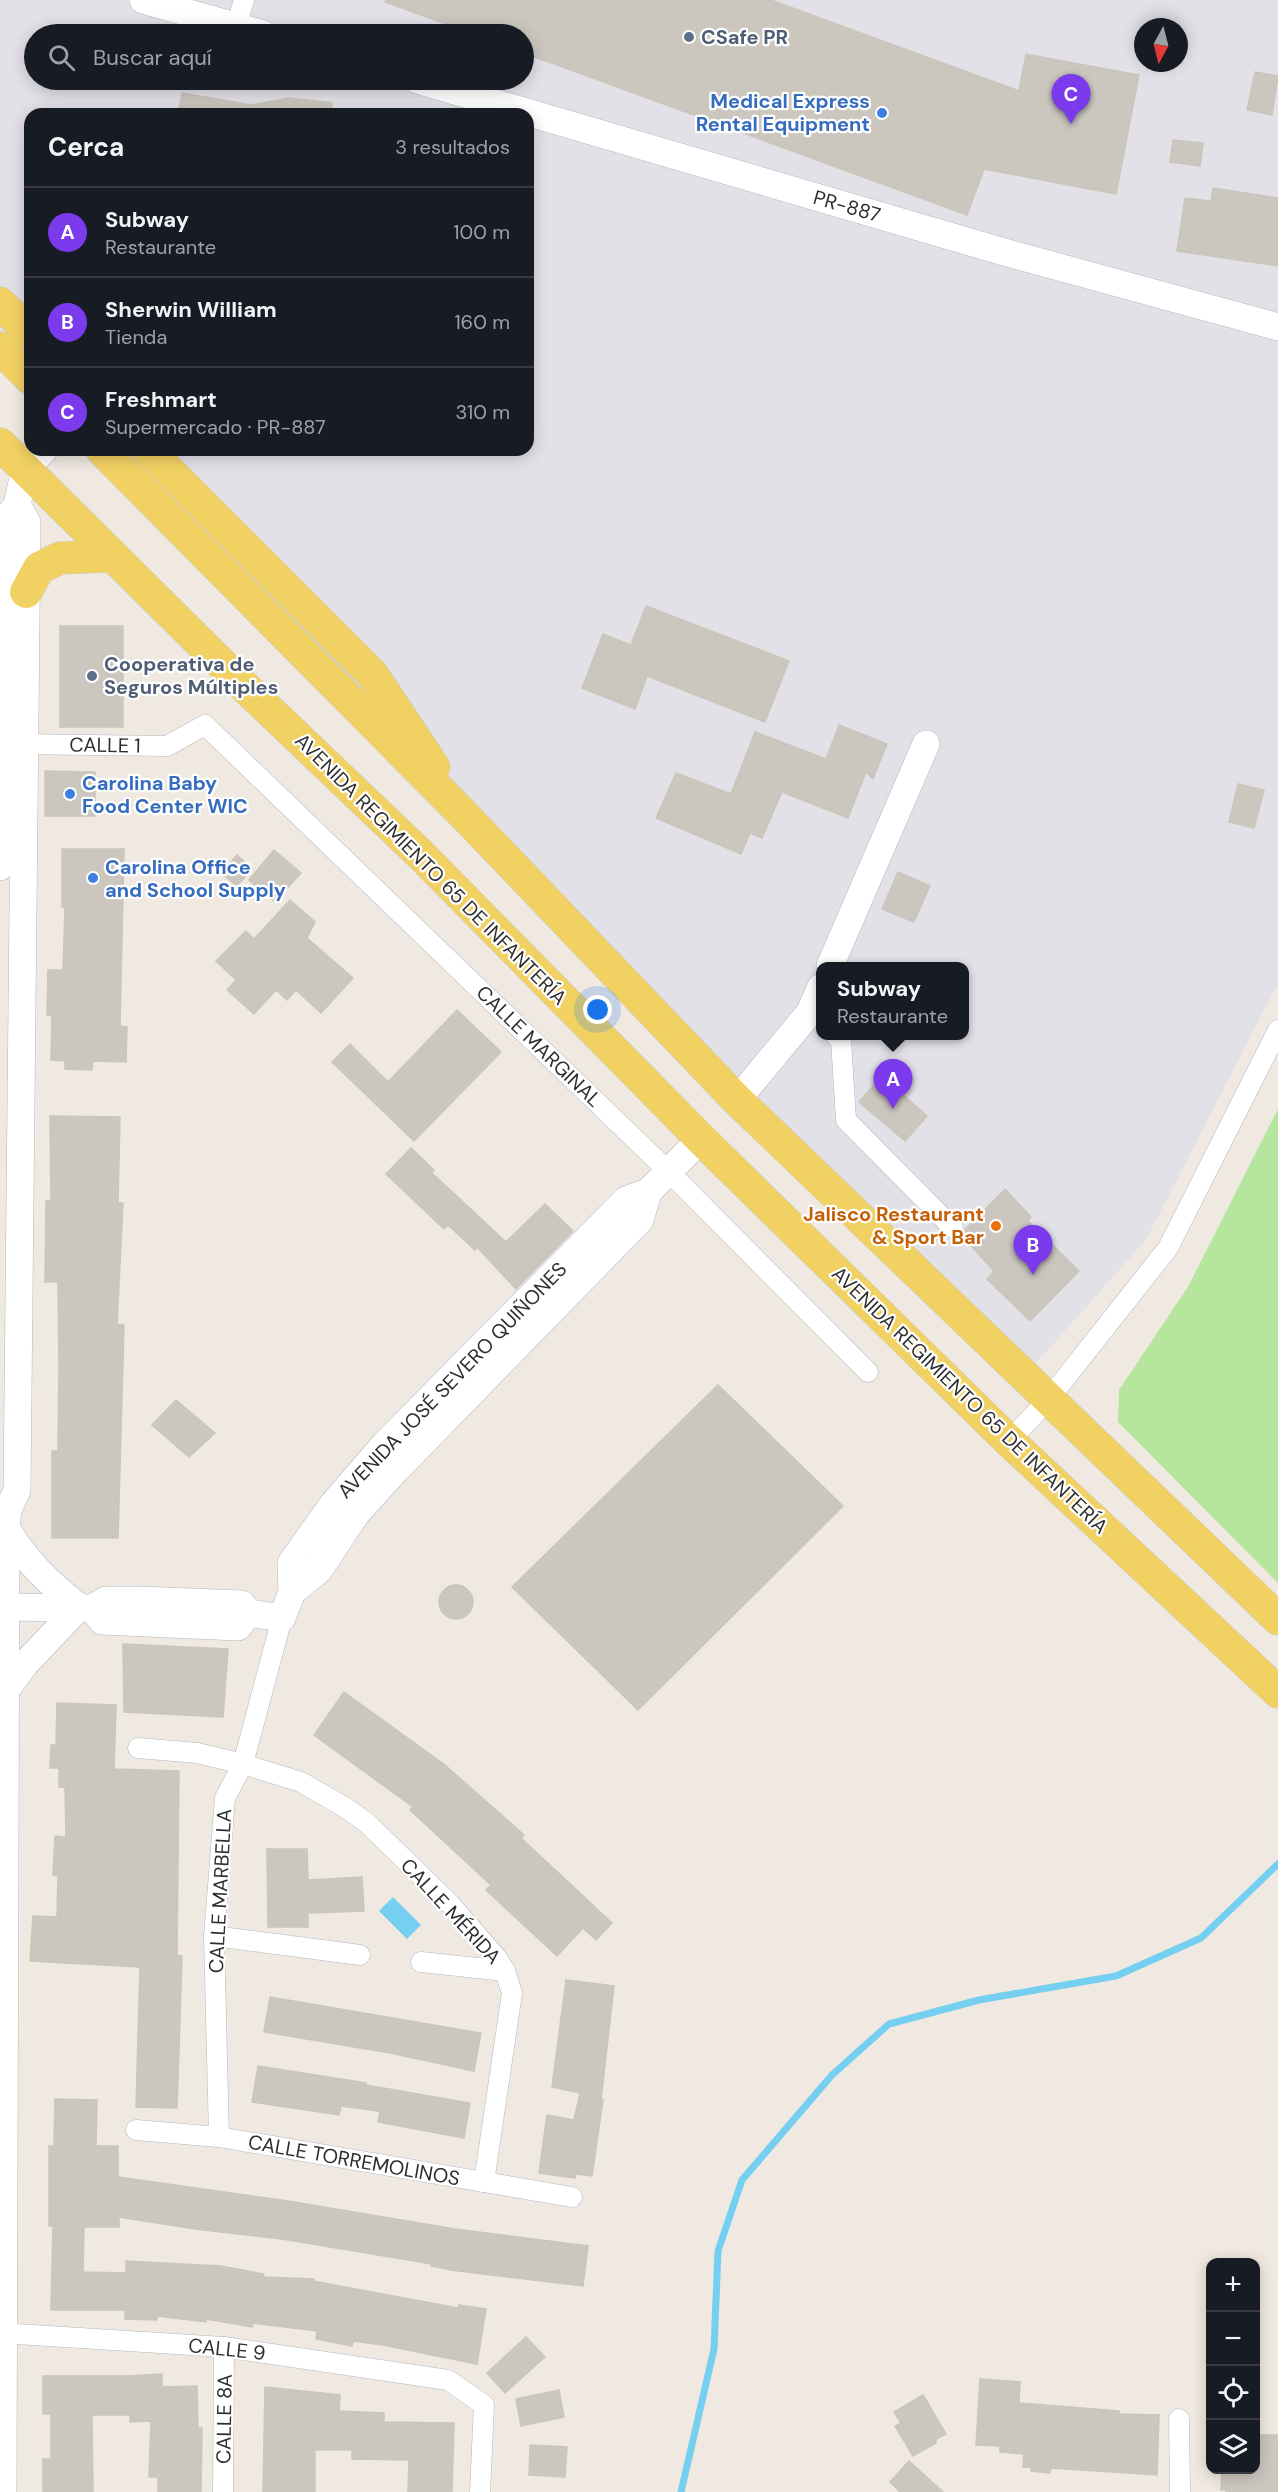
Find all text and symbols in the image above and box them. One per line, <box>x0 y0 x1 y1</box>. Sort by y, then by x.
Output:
north arrow <box>1134 18 1188 72</box>
search box <box>24 24 534 90</box>
place label: CSafe PR <box>701 24 788 50</box>
marker: CSafe PR <box>682 30 696 44</box>
icon: search <box>45 41 78 74</box>
text: Buscar aquí <box>93 43 212 72</box>
pin: C <box>1052 74 1090 124</box>
place label: Medical Express Rental Equipment <box>696 88 870 137</box>
marker: Medical Express Rental Equipment <box>875 106 889 120</box>
text: Cerca <box>48 130 124 164</box>
text: 3 resultados <box>395 134 510 160</box>
street label: PR-887 <box>810 184 884 228</box>
text: Subway <box>105 205 189 234</box>
text: A <box>60 219 75 245</box>
text: 100 m <box>453 219 510 245</box>
text: Restaurante <box>105 234 216 260</box>
text: Sherwin William <box>105 295 277 324</box>
text: B <box>61 309 74 335</box>
text: 160 m <box>454 309 510 335</box>
text: Tienda <box>105 324 167 350</box>
text: Freshmart <box>105 385 217 414</box>
text: C <box>60 399 75 425</box>
text: 310 m <box>455 399 510 425</box>
text: Supermercado · PR-887 <box>105 414 326 440</box>
place label: Cooperativa de Seguros Múltiples <box>104 651 278 700</box>
marker: Cooperativa de Seguros Múltiples <box>85 669 99 683</box>
street label: AVENIDA REGIMIENTO 65 DE INFANTERÍA <box>290 728 572 1010</box>
street label: CALLE 1 <box>69 731 141 759</box>
place label: Carolina Baby Food Center WIC <box>82 770 248 819</box>
marker: Carolina Baby Food Center WIC <box>63 787 77 801</box>
place label: Carolina Office and School Supply <box>105 854 286 903</box>
marker: Carolina Office and School Supply <box>86 871 100 885</box>
popup <box>816 962 969 1040</box>
text: Subway <box>837 974 921 1003</box>
street label: CALLE MARGINAL <box>471 980 607 1112</box>
your location <box>583 995 612 1024</box>
text: Restaurante <box>837 1003 948 1029</box>
pin: A <box>874 1060 912 1109</box>
place label: Jalisco Restaurant & Sport Bar <box>803 1201 984 1250</box>
marker: Jalisco Restaurant & Sport Bar <box>989 1219 1003 1233</box>
pin: B <box>1014 1226 1052 1275</box>
street label: AVENIDA JOSÉ SEVERO QUIÑONES <box>332 1256 572 1504</box>
street label: AVENIDA REGIMIENTO 65 DE INFANTERÍA <box>826 1261 1114 1539</box>
street label: CALLE MARBELLA <box>203 1808 237 1974</box>
street label: CALLE MÉRIDA <box>395 1853 507 1969</box>
street label: CALLE TORREMOLINOS <box>246 2129 462 2191</box>
map controls <box>1206 2258 1260 2474</box>
button: + <box>1206 2258 1260 2312</box>
button: − <box>1206 2312 1260 2366</box>
street label: CALLE 9 <box>187 2332 267 2366</box>
button: locate <box>1206 2366 1260 2420</box>
street label: CALLE 8A <box>210 2374 238 2464</box>
button: layers <box>1206 2420 1260 2474</box>

